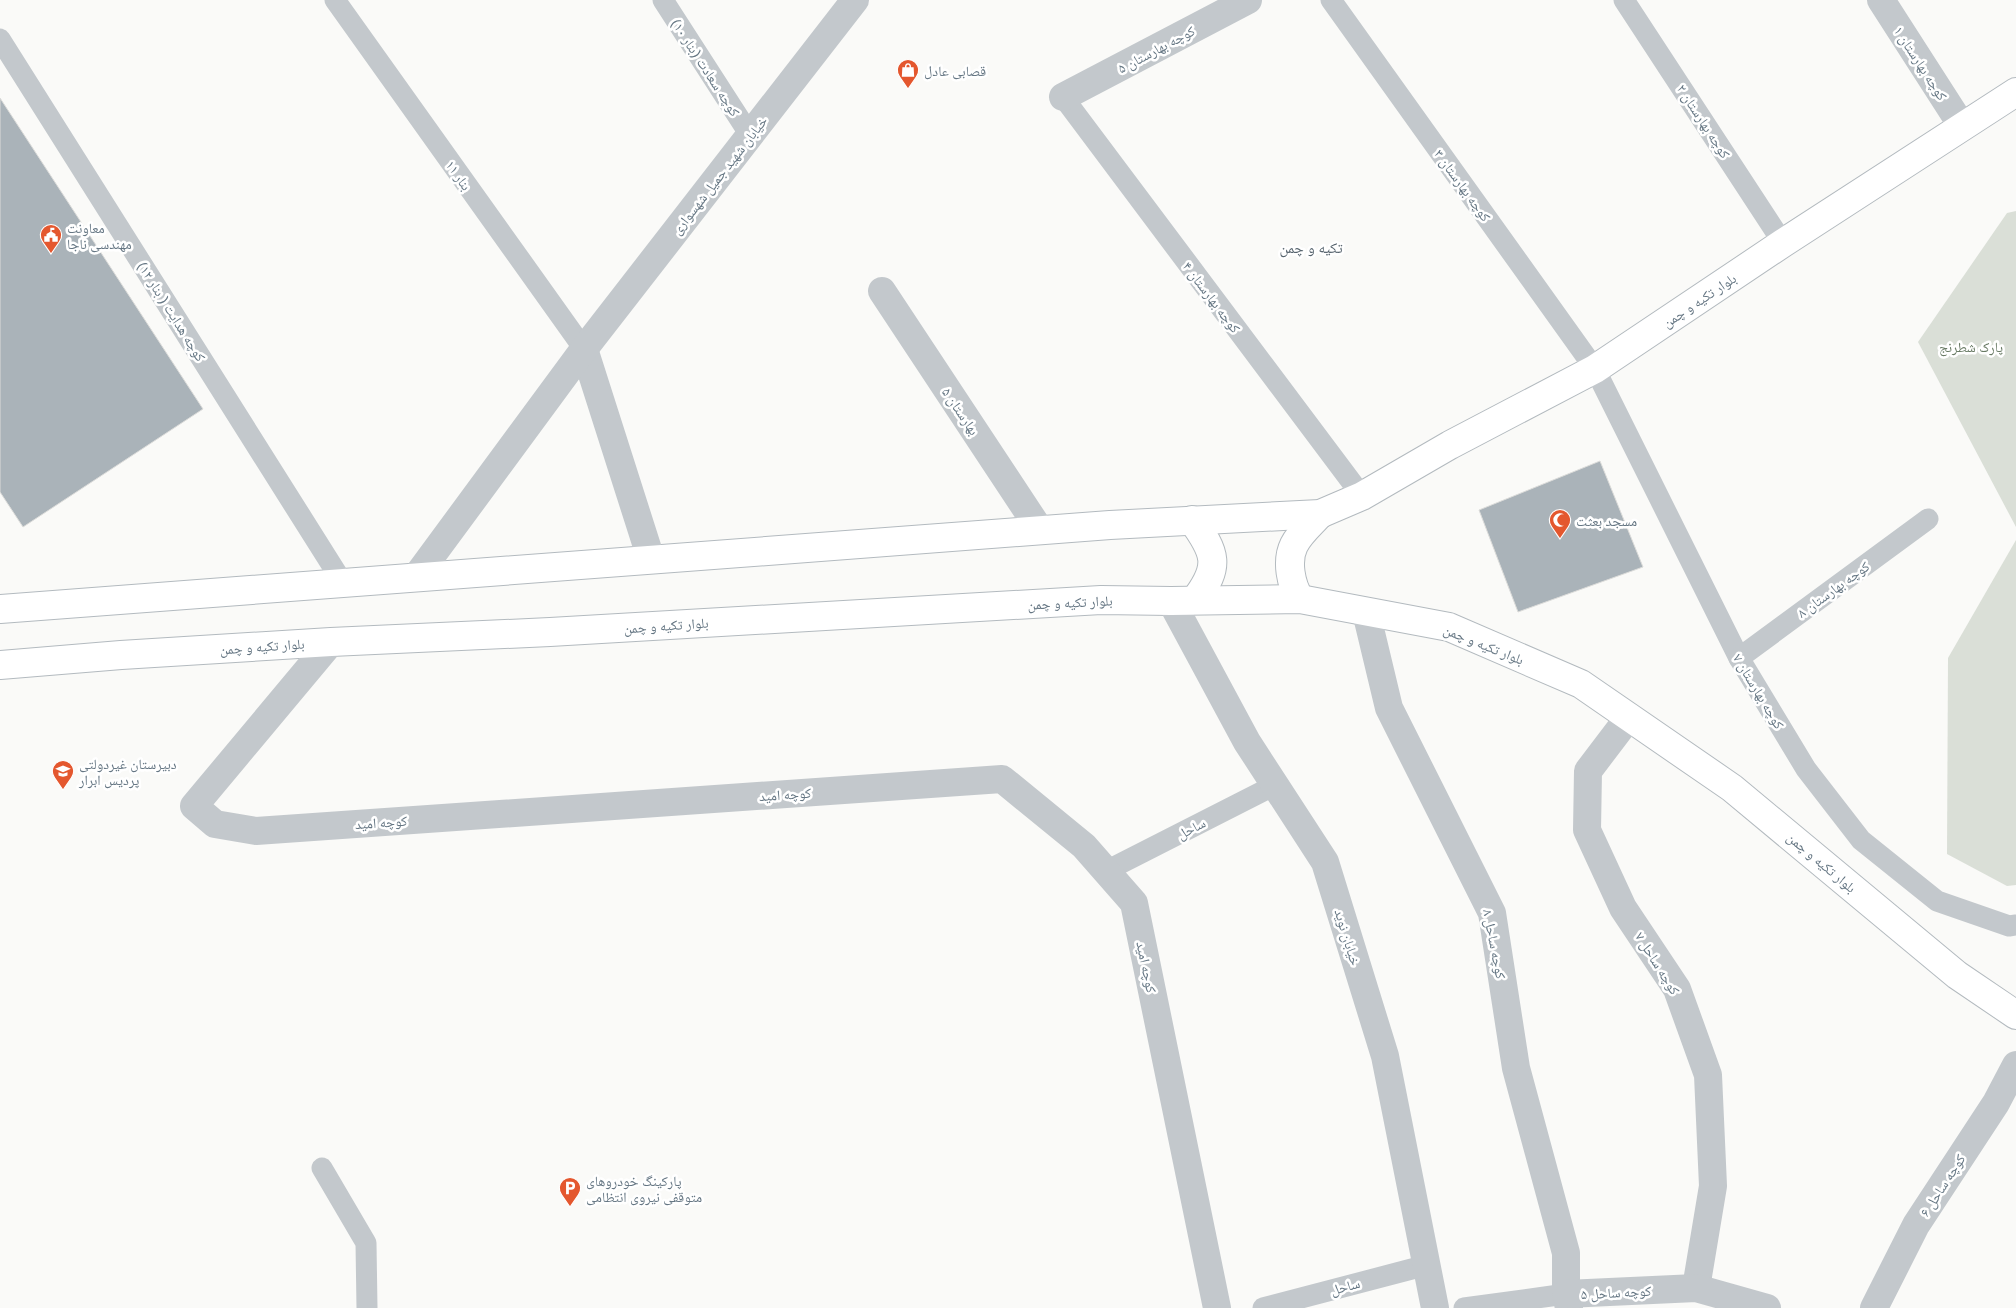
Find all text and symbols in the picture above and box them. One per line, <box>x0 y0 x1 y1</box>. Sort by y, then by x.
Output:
street label: کوچه سعادت (بنار ۱۰) <box>667 15 744 120</box>
street label: کوچه بهارستان ۵ <box>1114 21 1198 77</box>
street label: کوچه بهارستان ۱ <box>1890 23 1951 104</box>
shop icon: قصابی عادل <box>896 58 920 89</box>
place label: قصابی عادل <box>924 62 986 80</box>
street label: کوچه بهارستان ۲ <box>1673 81 1734 162</box>
street label: خیابان شهید جمیل شهسواری <box>667 112 771 238</box>
street label: کوچه بهارستان ۳ <box>1430 146 1495 225</box>
street label: بنار ۱۱ <box>442 157 476 194</box>
place label: معاونت مهندسی ناجا <box>67 219 132 253</box>
public building icon: معاونت مهندسی ناجا <box>39 223 63 254</box>
district label: تکیه و چمن <box>1279 238 1343 258</box>
street label: کوچه هدایت ( بنار ۱۲) <box>133 258 210 365</box>
street label: کوچه بهارستان ۴ <box>1179 258 1244 337</box>
street label: بلوار تکیه و چمن <box>1659 269 1740 332</box>
park label: پارک شطرنج <box>1939 338 2003 357</box>
street label: بهارستان ۵ <box>938 384 983 439</box>
mosque icon: مسجد بعثت <box>1548 508 1572 539</box>
place label: مسجد بعثت <box>1576 512 1637 529</box>
street label: کوچه بهارستان ۸ <box>1794 557 1873 622</box>
street label: بلوار تکیه و چمن <box>1027 591 1113 614</box>
street label: بلوار تکیه و چمن <box>623 614 709 637</box>
street label: بلوار تکیه و چمن <box>1441 620 1527 669</box>
street label: بلوار تکیه و چمن <box>219 635 305 658</box>
street label: کوچه بهارستان ۷ <box>1729 650 1788 732</box>
place label: دبیرستان غیردولتی پرديس ابرار <box>78 755 177 789</box>
school or university icon: دبیرستان غیردولتی پرديس ابرار <box>51 759 75 790</box>
street label: کوچه امید <box>758 784 812 805</box>
street label: کوچه امید <box>354 812 408 833</box>
street label: ساحل <box>1174 814 1209 843</box>
street label: بلوار تکیه و چمن <box>1783 828 1860 897</box>
street label: خیابان نوید <box>1330 907 1365 968</box>
street label: کوچه ساحل ۸ <box>1479 908 1510 981</box>
street label: کوچه ساحل ۷ <box>1631 928 1684 998</box>
street label: کوچه امید <box>1132 940 1161 995</box>
street label: کوچه ساحل ۶ <box>1916 1151 1969 1220</box>
place label: پارکینگ خودروهای متوقفی نیروی انتظامی <box>586 1172 702 1206</box>
parking icon: پارکینگ خودروهای متوقفی نیروی انتظامی <box>558 1176 582 1207</box>
street label: ساحل <box>1328 1274 1362 1299</box>
street label: کوچه ساحل ۵ <box>1580 1282 1652 1303</box>

